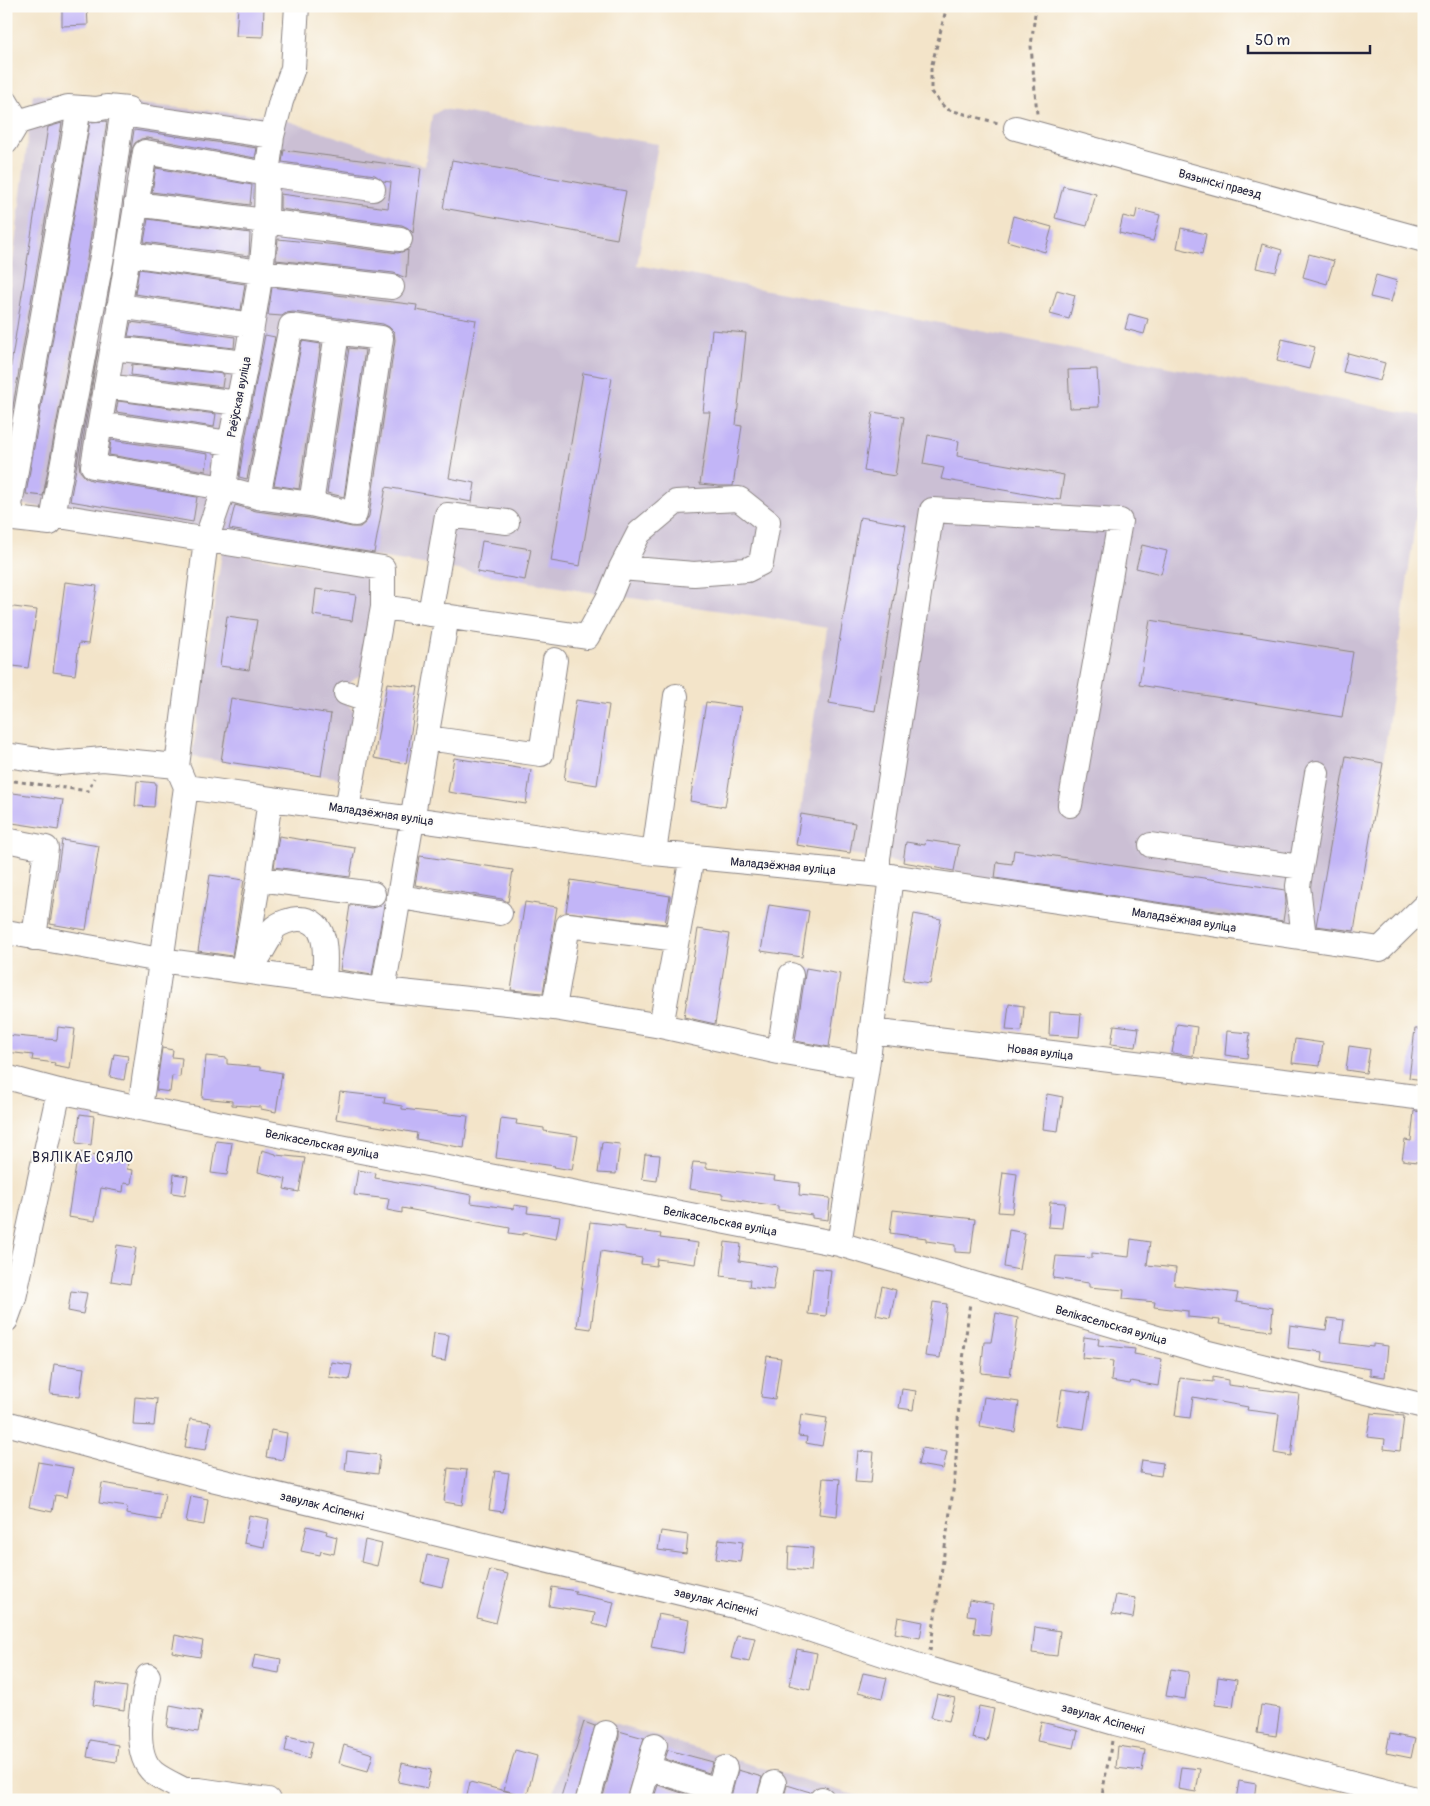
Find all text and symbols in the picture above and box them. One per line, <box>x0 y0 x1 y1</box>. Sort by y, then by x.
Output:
scale bar <box>1248 22 1370 54</box>
text: 50 m <box>1255 31 1290 50</box>
street label: Вязынскі праезд <box>1177 166 1264 203</box>
street label: Раёўская вуліца <box>224 355 255 439</box>
street label: Маладзёжная вуліца <box>328 800 435 829</box>
street label: Маладзёжная вуліца <box>730 854 837 879</box>
street label: Маладзёжная вуліца <box>1131 905 1238 936</box>
street label: Новая вуліца <box>1006 1041 1074 1064</box>
street label: Велікасельская вуліца <box>264 1126 380 1163</box>
district label: ВЯЛІКАЕ СЯЛО <box>32 1149 134 1166</box>
street label: Велікасельская вуліца <box>662 1203 778 1240</box>
street label: Велікасельская вуліца <box>1053 1302 1169 1349</box>
street label: завулак Асіпенкі <box>279 1489 365 1524</box>
street label: завулак Асіпенкі <box>673 1585 759 1620</box>
street label: завулак Асіпенкі <box>1060 1700 1146 1738</box>

